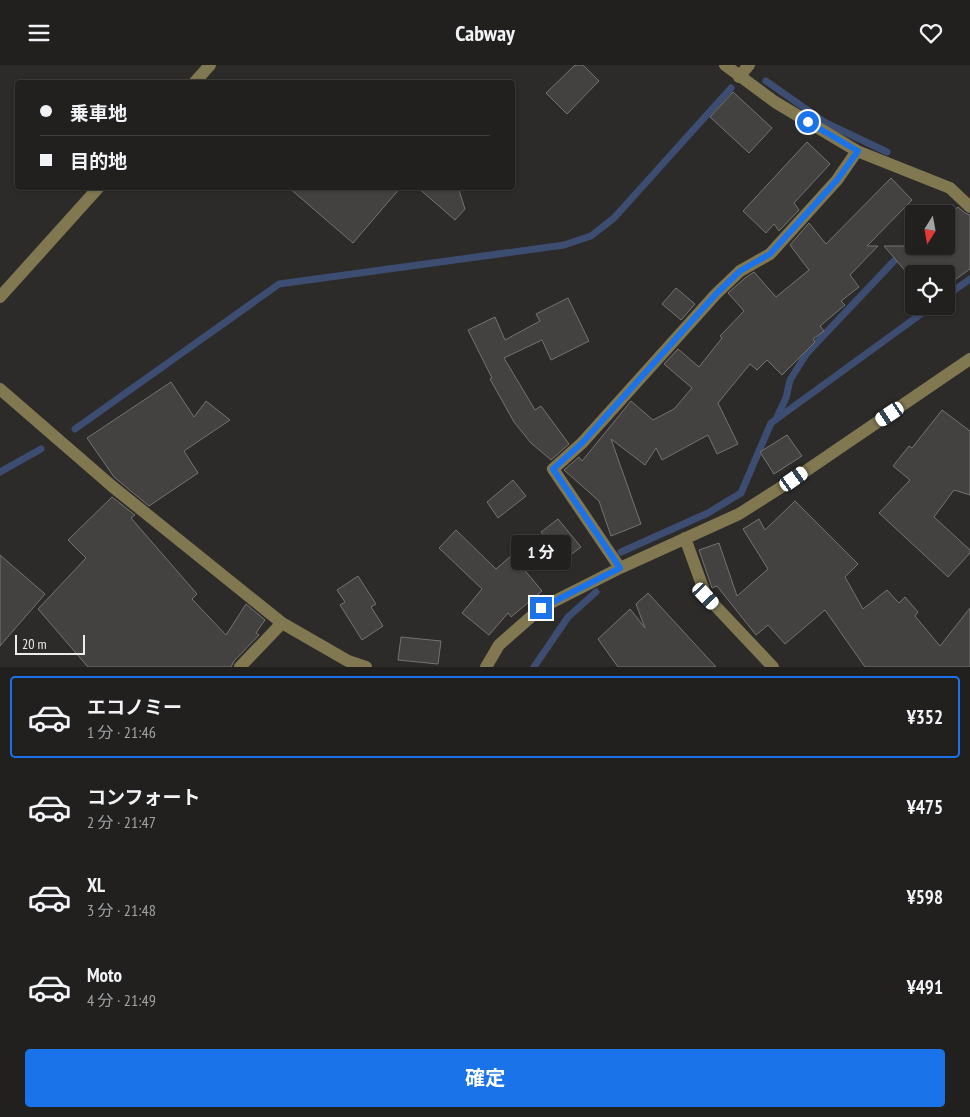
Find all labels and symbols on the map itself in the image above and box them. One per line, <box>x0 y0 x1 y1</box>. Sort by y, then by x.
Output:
route start <box>797 111 819 133</box>
north arrow <box>905 205 955 255</box>
car <box>873 399 906 429</box>
car <box>777 464 810 494</box>
callout: 1 分 <box>511 535 571 571</box>
car <box>690 580 721 612</box>
route end <box>530 597 552 619</box>
scale bar <box>15 632 85 655</box>

